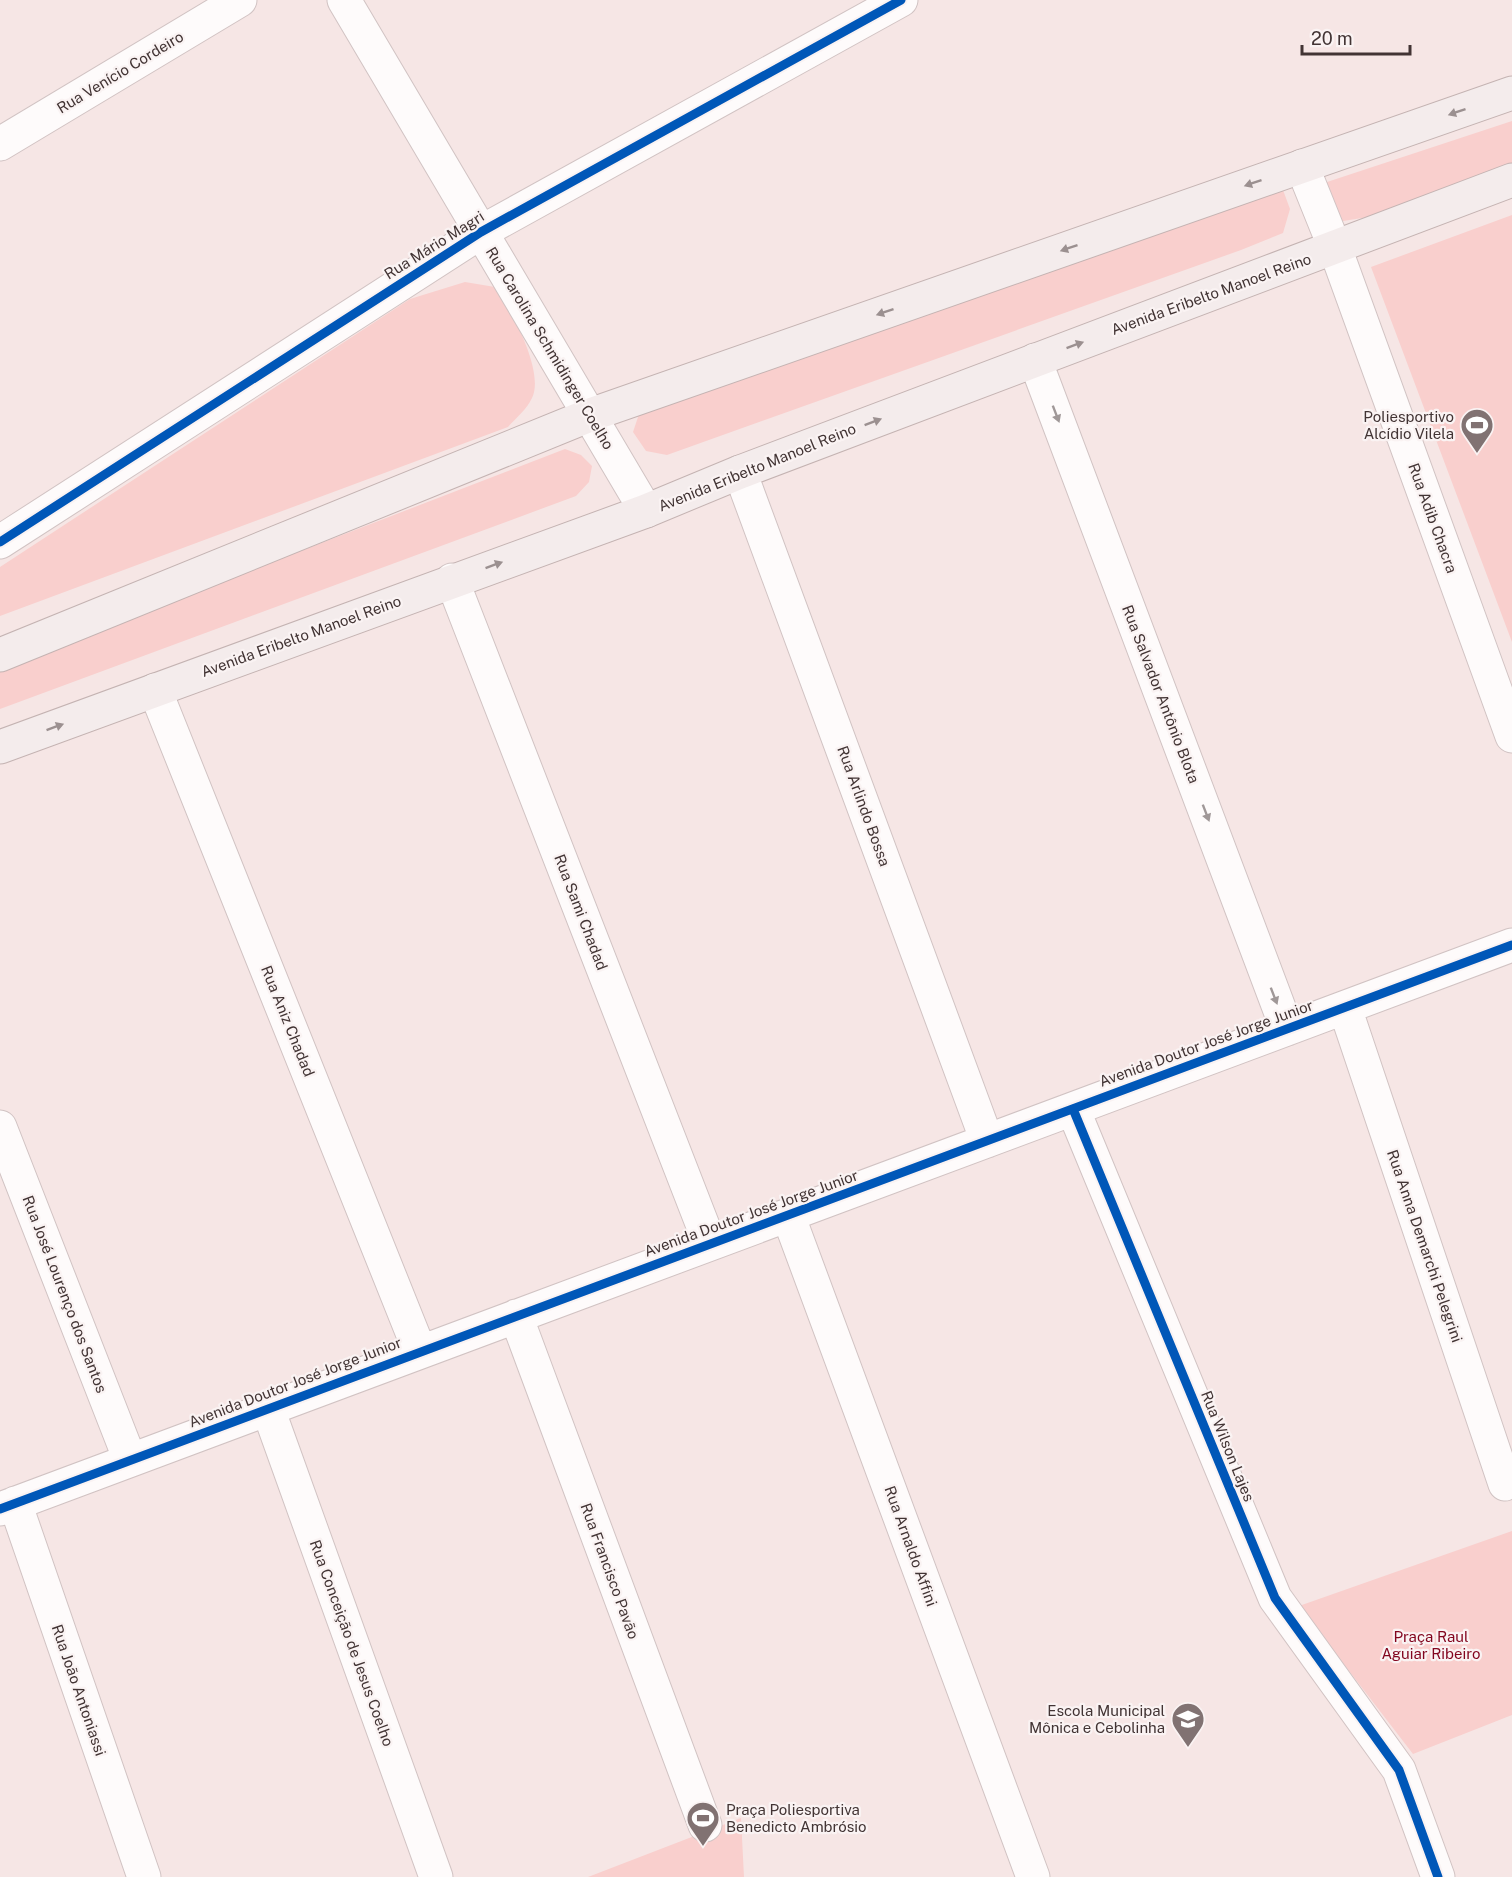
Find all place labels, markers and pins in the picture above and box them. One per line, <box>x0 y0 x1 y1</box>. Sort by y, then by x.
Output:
sports icon: Poliesportivo Alcídio Vilela <box>1459 407 1495 454</box>
place label: Poliesportivo Alcídio Vilela <box>1363 408 1454 442</box>
school or university icon: Escola Municipal Mônica e Cebolinha <box>1170 1701 1206 1748</box>
place label: Escola Municipal Mônica e Cebolinha <box>1029 1702 1165 1736</box>
sports icon: Praça Poliesportiva Benedicto Ambrósio <box>685 1800 721 1847</box>
place label: Praça Poliesportiva Benedicto Ambrósio <box>726 1801 867 1835</box>

